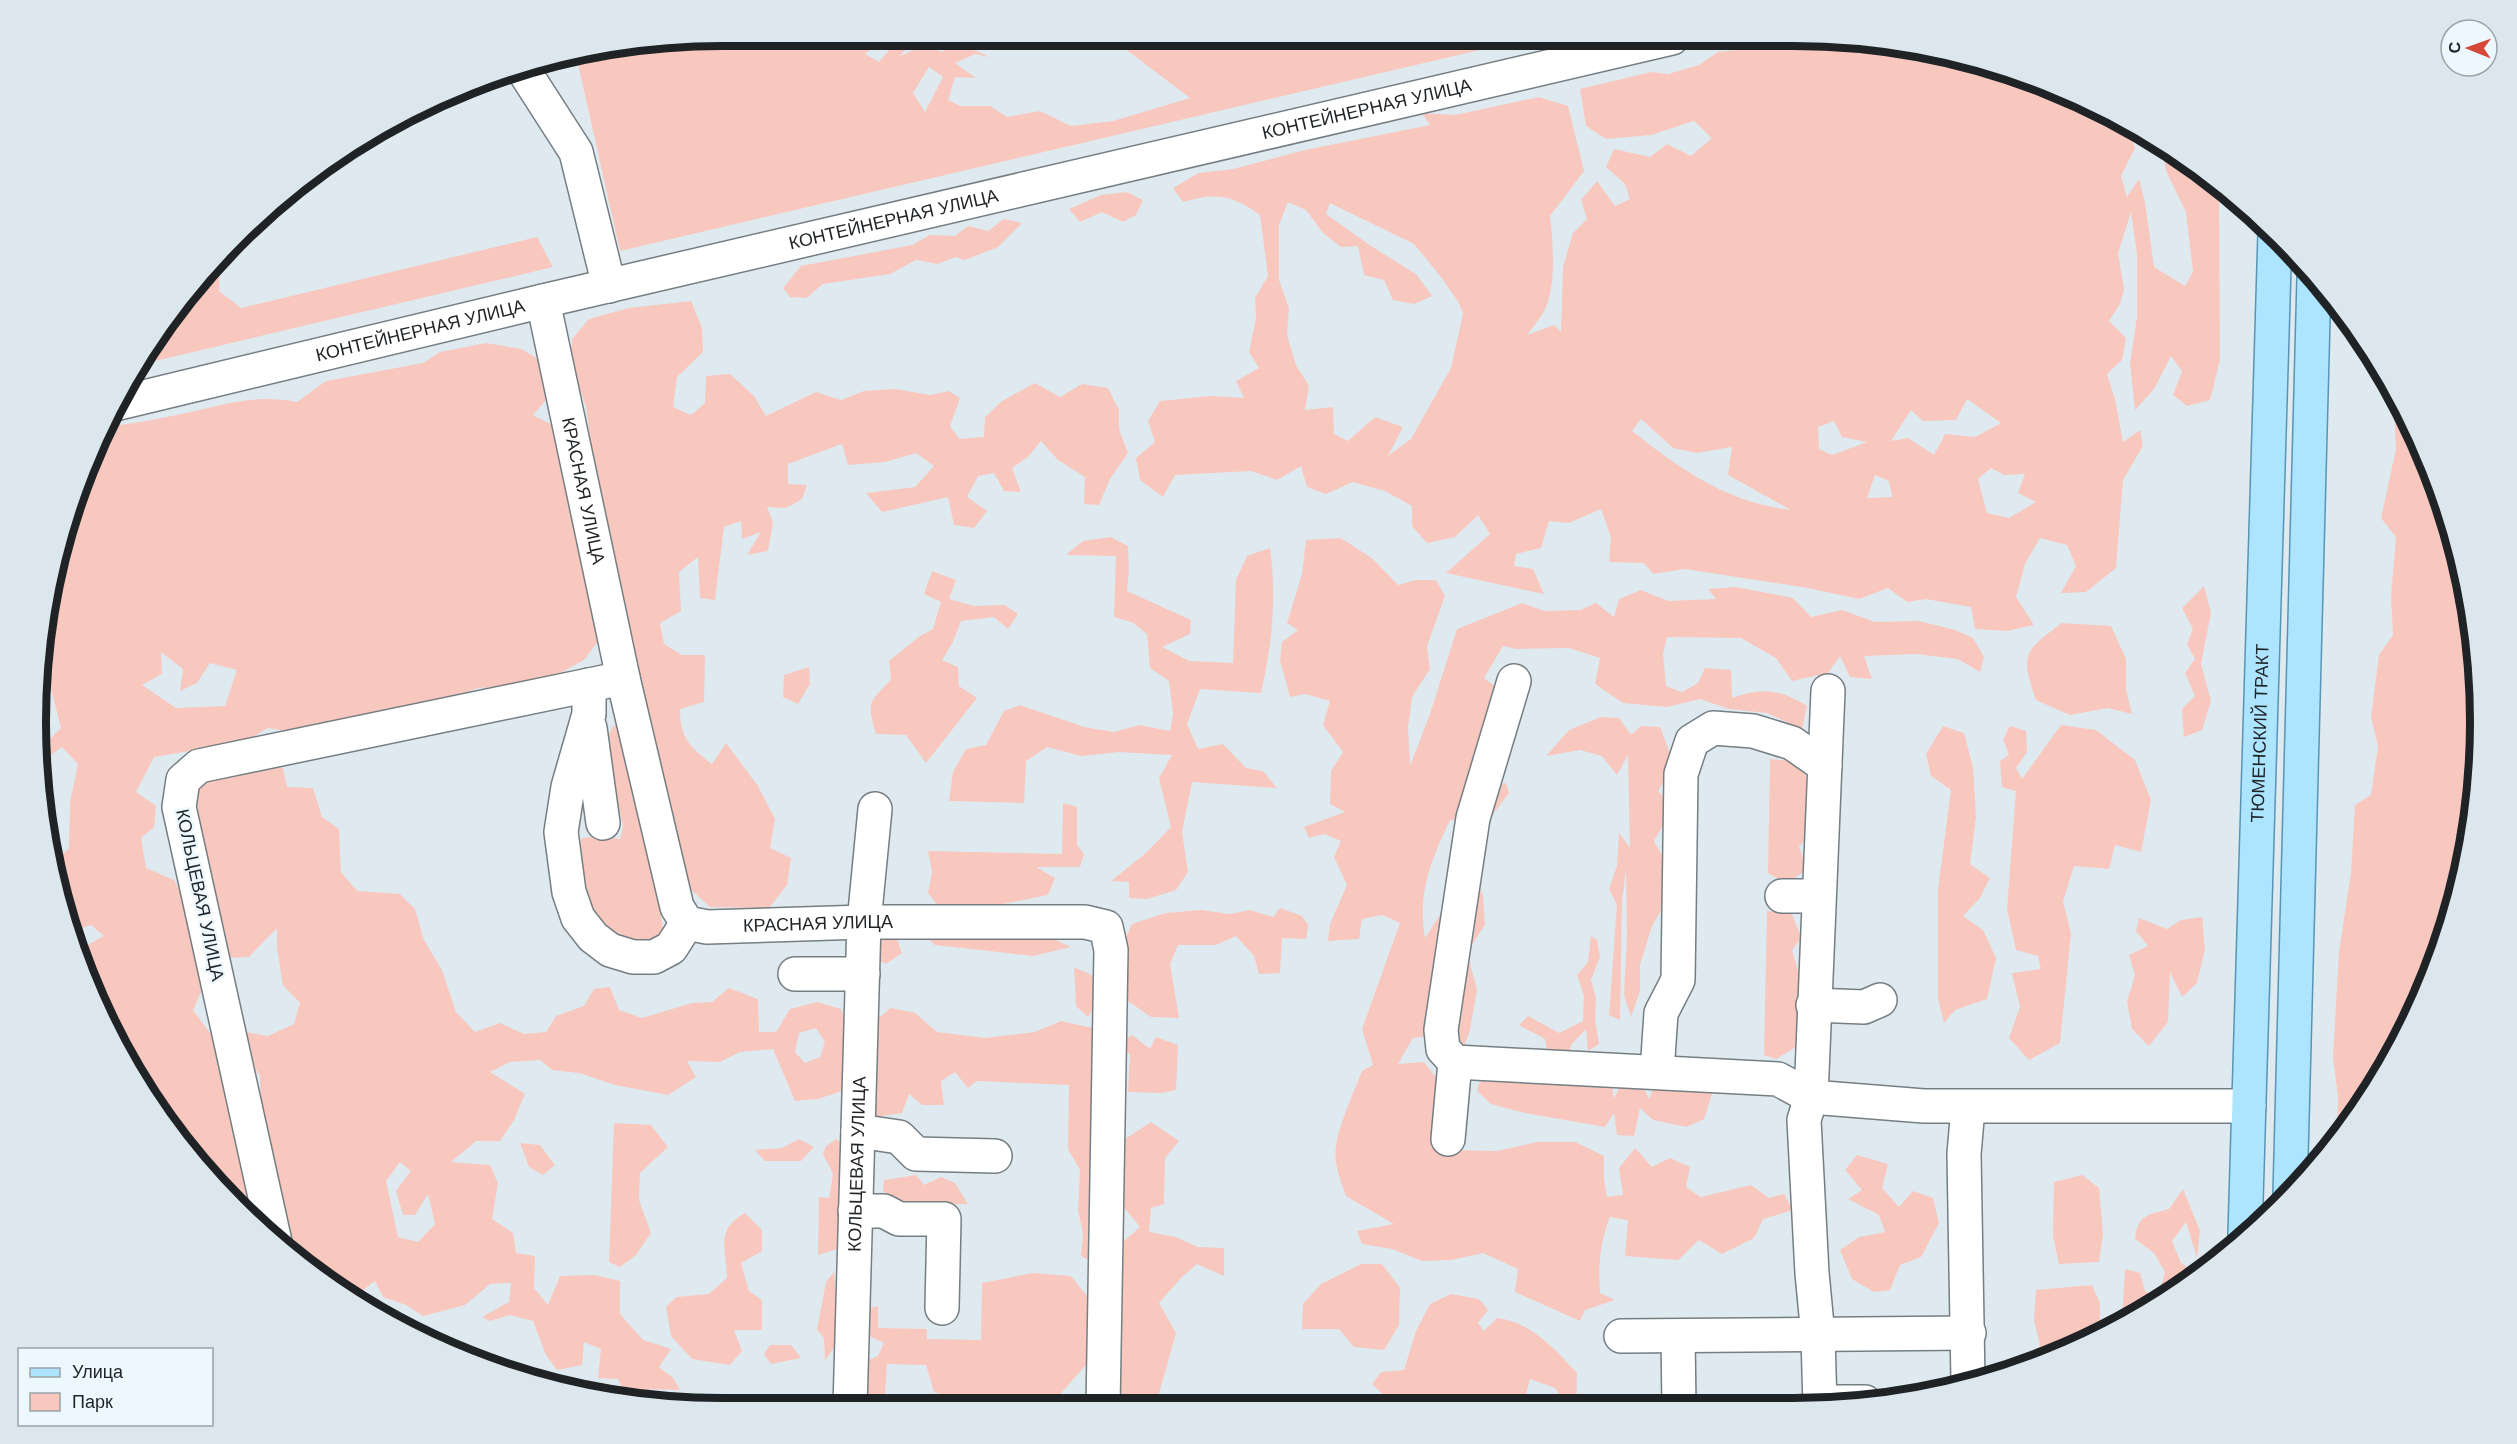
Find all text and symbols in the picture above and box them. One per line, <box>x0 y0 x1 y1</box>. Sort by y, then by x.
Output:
north arrow <box>2439 18 2499 78</box>
text: С <box>2446 41 2463 54</box>
street label: КОНТЕЙНЕРНАЯ УЛИЦА <box>1260 75 1473 143</box>
street label: КОНТЕЙНЕРНАЯ УЛИЦА <box>787 185 1000 253</box>
street label: КОНТЕЙНЕРНАЯ УЛИЦА <box>314 296 527 365</box>
street label: КРАСНАЯ УЛИЦА <box>558 415 609 566</box>
street label: ТЮМЕНСКИЙ ТРАКТ <box>2247 644 2273 823</box>
street label: КОЛЬЦЕВАЯ УЛИЦА <box>172 807 228 983</box>
street label: КРАСНАЯ УЛИЦА <box>743 912 893 936</box>
street label: КОЛЬЦЕВАЯ УЛИЦА <box>844 1076 870 1252</box>
legend <box>18 1348 213 1426</box>
text: Улица <box>72 1362 124 1382</box>
text: Парк <box>72 1392 113 1412</box>

